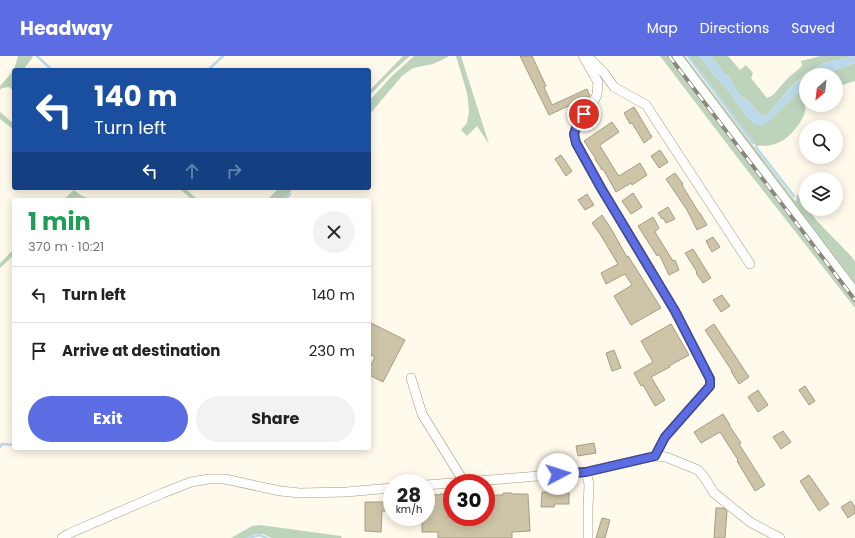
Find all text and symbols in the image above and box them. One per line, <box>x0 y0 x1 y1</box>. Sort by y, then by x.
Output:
text: Headway <box>20 15 113 42</box>
text: Map <box>647 18 678 38</box>
text: Directions <box>700 18 769 38</box>
text: Saved <box>791 18 835 38</box>
north arrow <box>799 68 843 112</box>
map controls <box>799 68 843 216</box>
text: 140 m <box>94 77 177 116</box>
icon: left <box>28 84 80 136</box>
pin <box>567 97 601 131</box>
icon: arrive <box>573 103 595 125</box>
text: Turn left <box>94 115 166 140</box>
button: search <box>799 120 843 164</box>
icon: left <box>139 160 161 182</box>
icon: ahead <box>181 160 203 182</box>
icon: right <box>223 160 245 182</box>
button: layers <box>799 172 843 216</box>
text: 1 min <box>28 205 91 238</box>
button: close <box>313 211 355 253</box>
text: 370 m · 10:21 <box>28 237 104 256</box>
icon: left <box>28 284 50 306</box>
text: Turn left <box>62 284 126 305</box>
text: 140 m <box>312 284 355 305</box>
icon: arrive <box>28 340 50 362</box>
text: Arrive at destination <box>62 340 220 361</box>
text: 230 m <box>309 340 355 361</box>
button: Exit <box>28 396 188 442</box>
button: Share <box>196 396 355 442</box>
position arrow <box>537 453 579 495</box>
speed limit sign: 30 <box>443 474 495 526</box>
text: 28 <box>397 481 421 509</box>
text: km/h <box>396 502 422 517</box>

